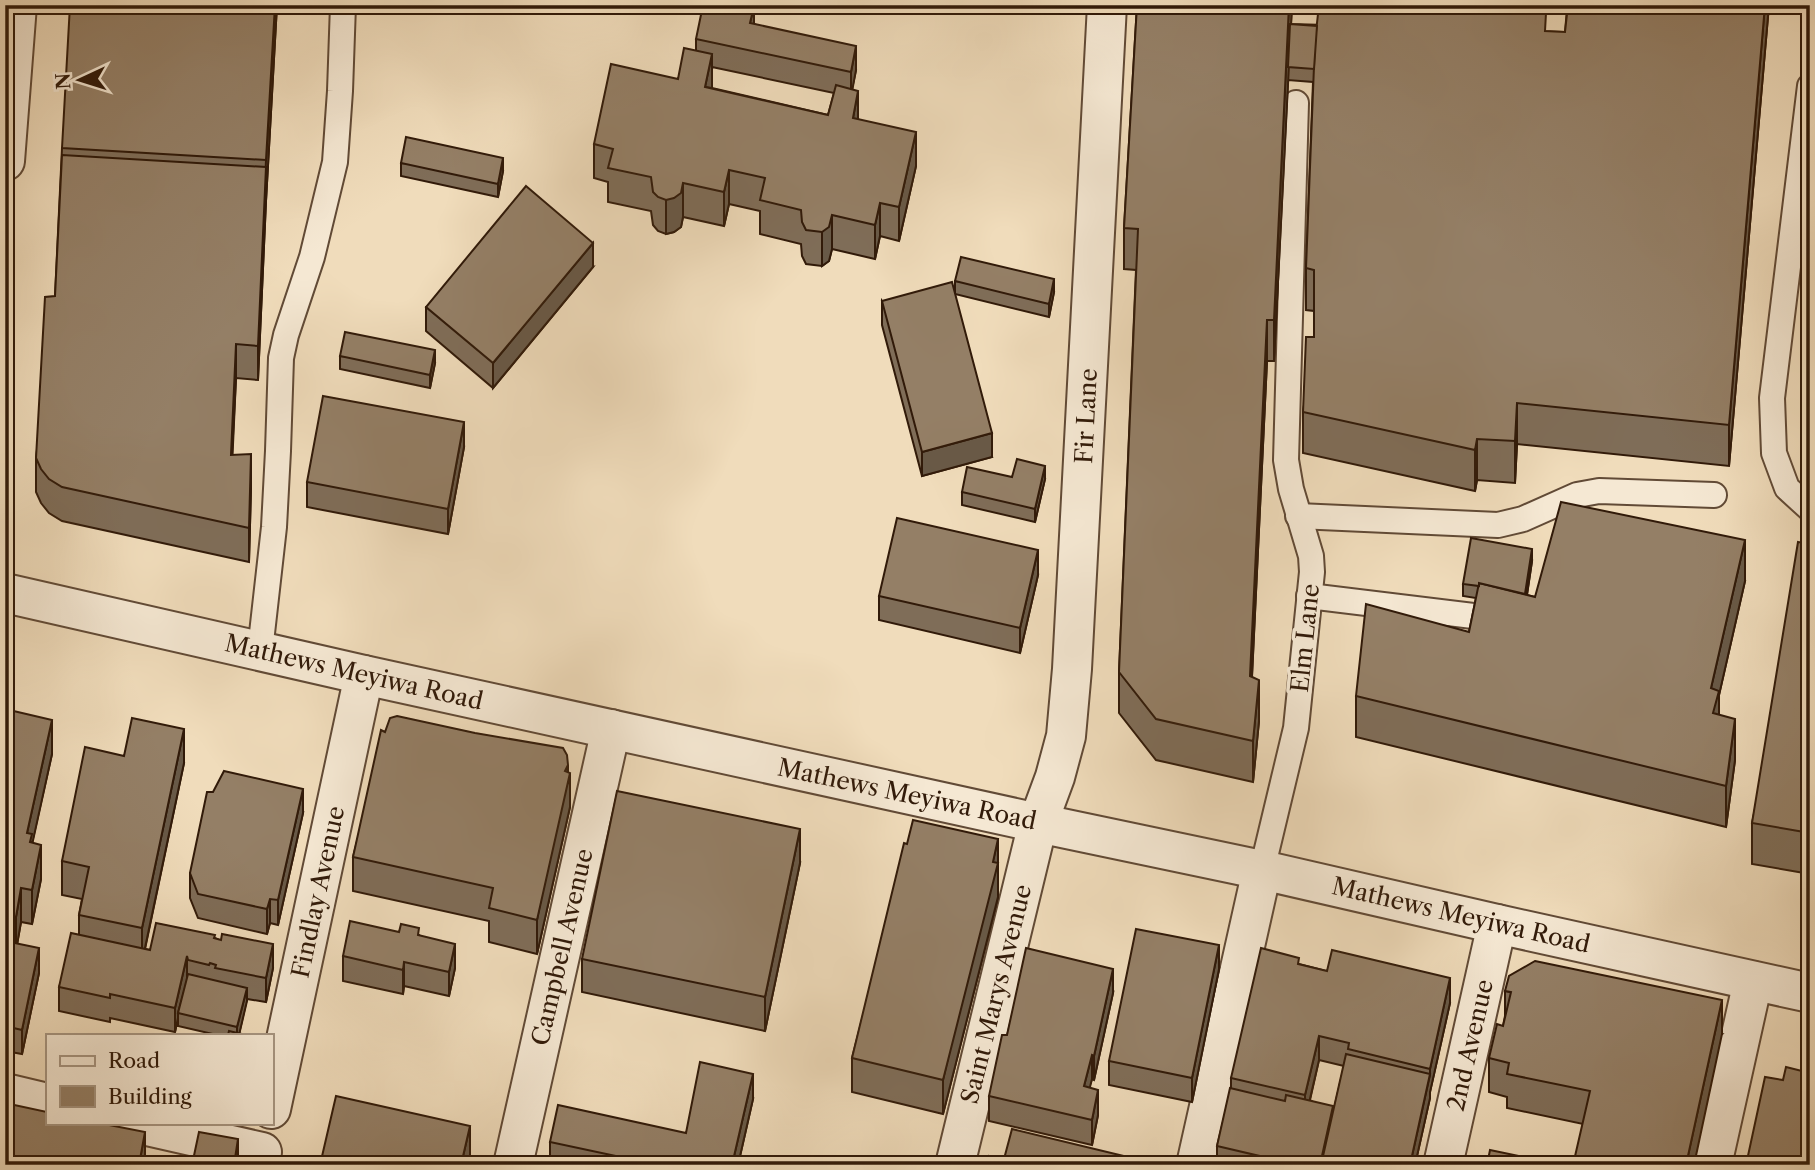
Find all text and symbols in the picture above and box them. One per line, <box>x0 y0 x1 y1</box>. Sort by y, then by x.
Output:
north arrow <box>46 46 116 116</box>
text: N <box>51 72 76 90</box>
street label: Fir Lane <box>1069 367 1103 465</box>
street label: Elm Lane <box>1285 582 1325 694</box>
street label: Mathews Meyiwa Road <box>222 628 486 716</box>
street label: Mathews Meyiwa Road <box>775 752 1039 836</box>
street label: Findlay Avenue <box>286 803 350 981</box>
street label: Campbell Avenue <box>525 846 599 1048</box>
street label: Mathews Meyiwa Road <box>1329 871 1593 959</box>
street label: Saint Marys Avenue <box>955 881 1037 1107</box>
street label: 2nd Avenue <box>1441 976 1499 1114</box>
legend <box>46 1034 273 1124</box>
text: Road <box>108 1048 160 1073</box>
text: Building <box>108 1084 193 1109</box>

